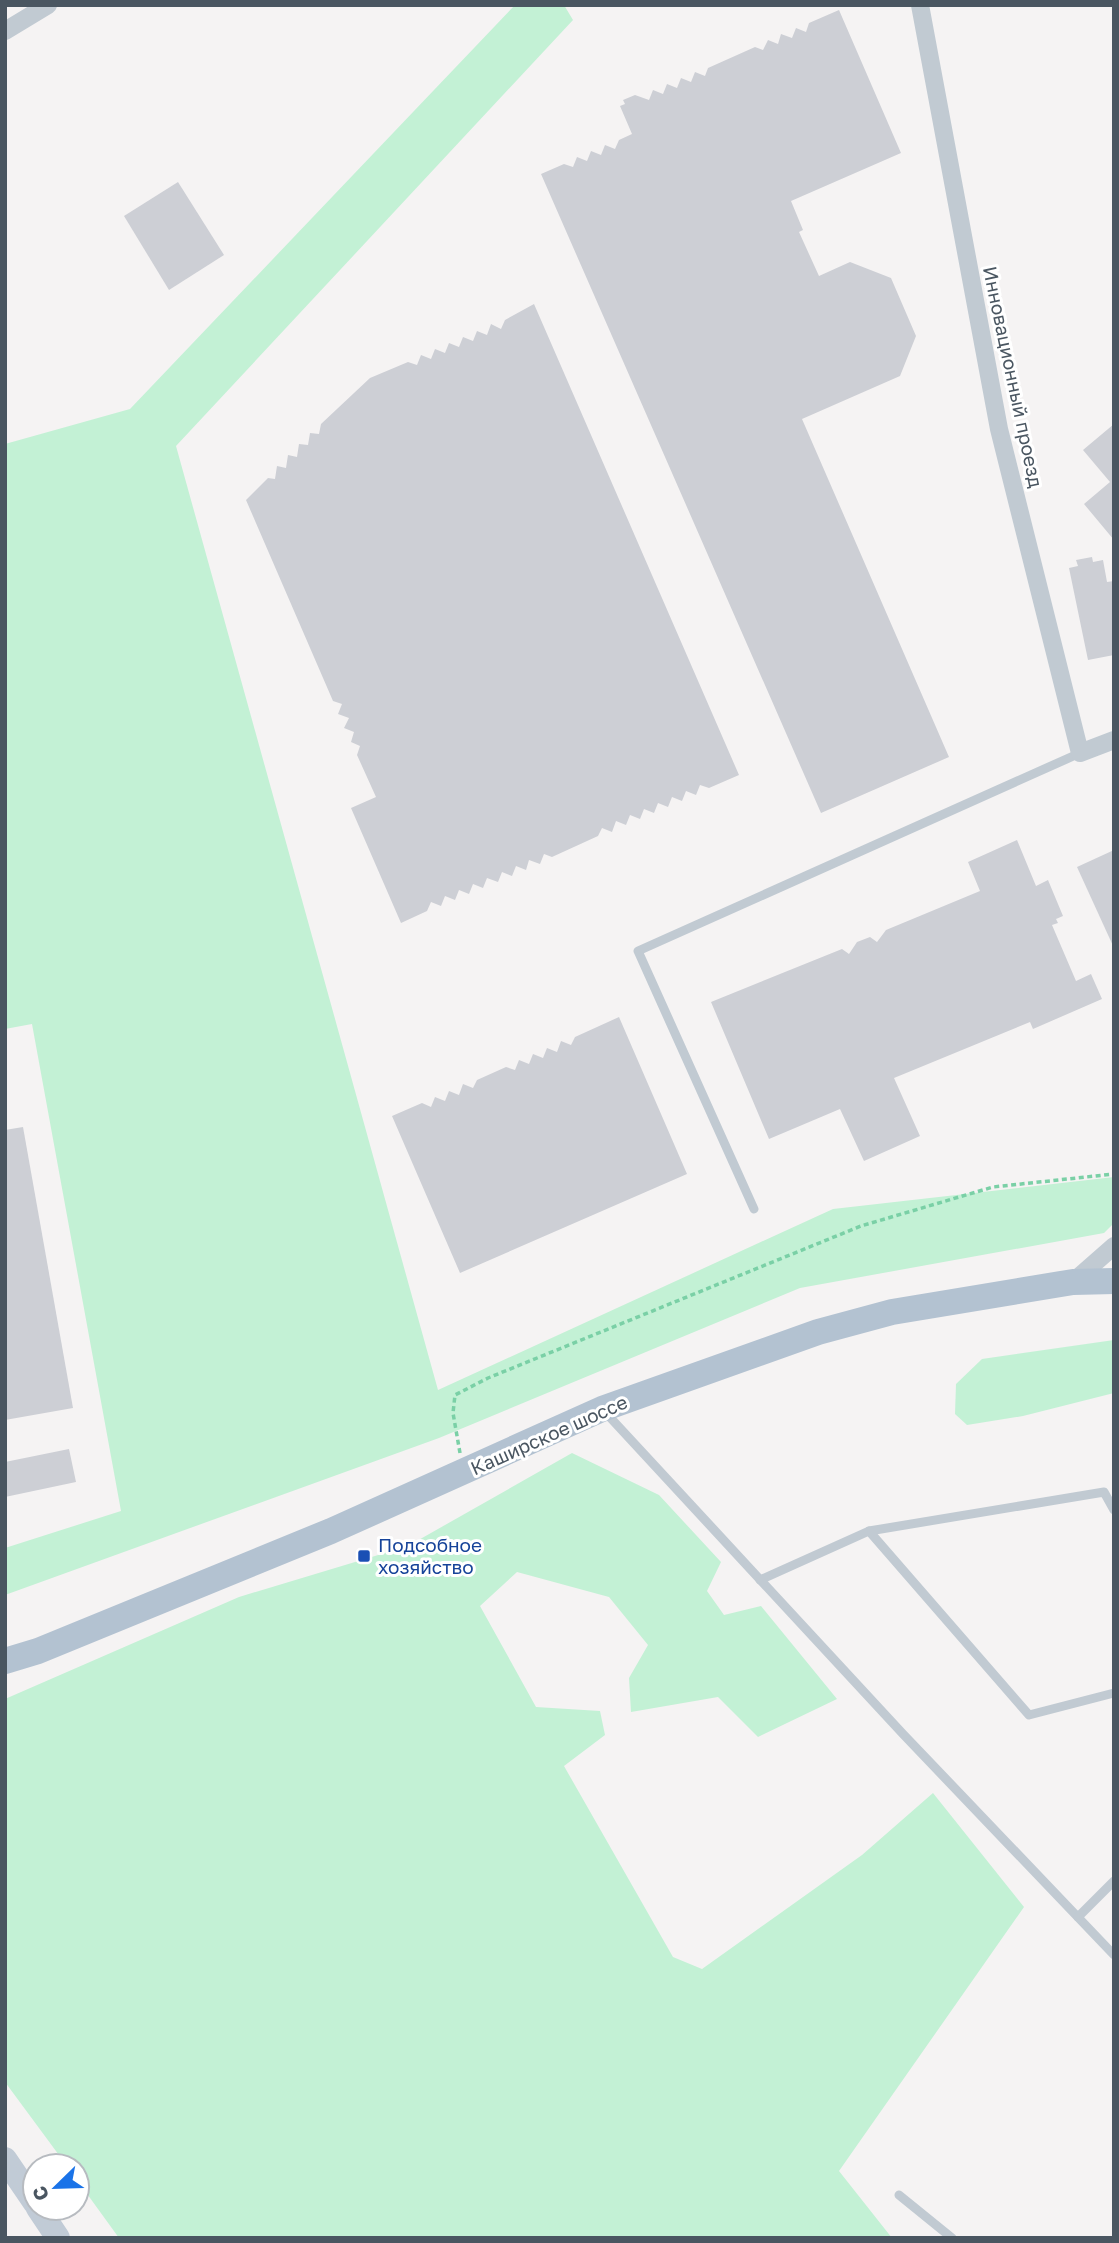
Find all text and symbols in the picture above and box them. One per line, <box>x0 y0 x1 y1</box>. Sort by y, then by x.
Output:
street label: Инновационный проезд <box>979 264 1048 490</box>
street label: Каширское шоссе <box>467 1390 631 1479</box>
place label: Подсобное хозяйство <box>378 1533 482 1578</box>
marker: Подсобное хозяйство <box>356 1548 372 1564</box>
north arrow <box>21 2152 91 2222</box>
text: С <box>27 2183 53 2205</box>

